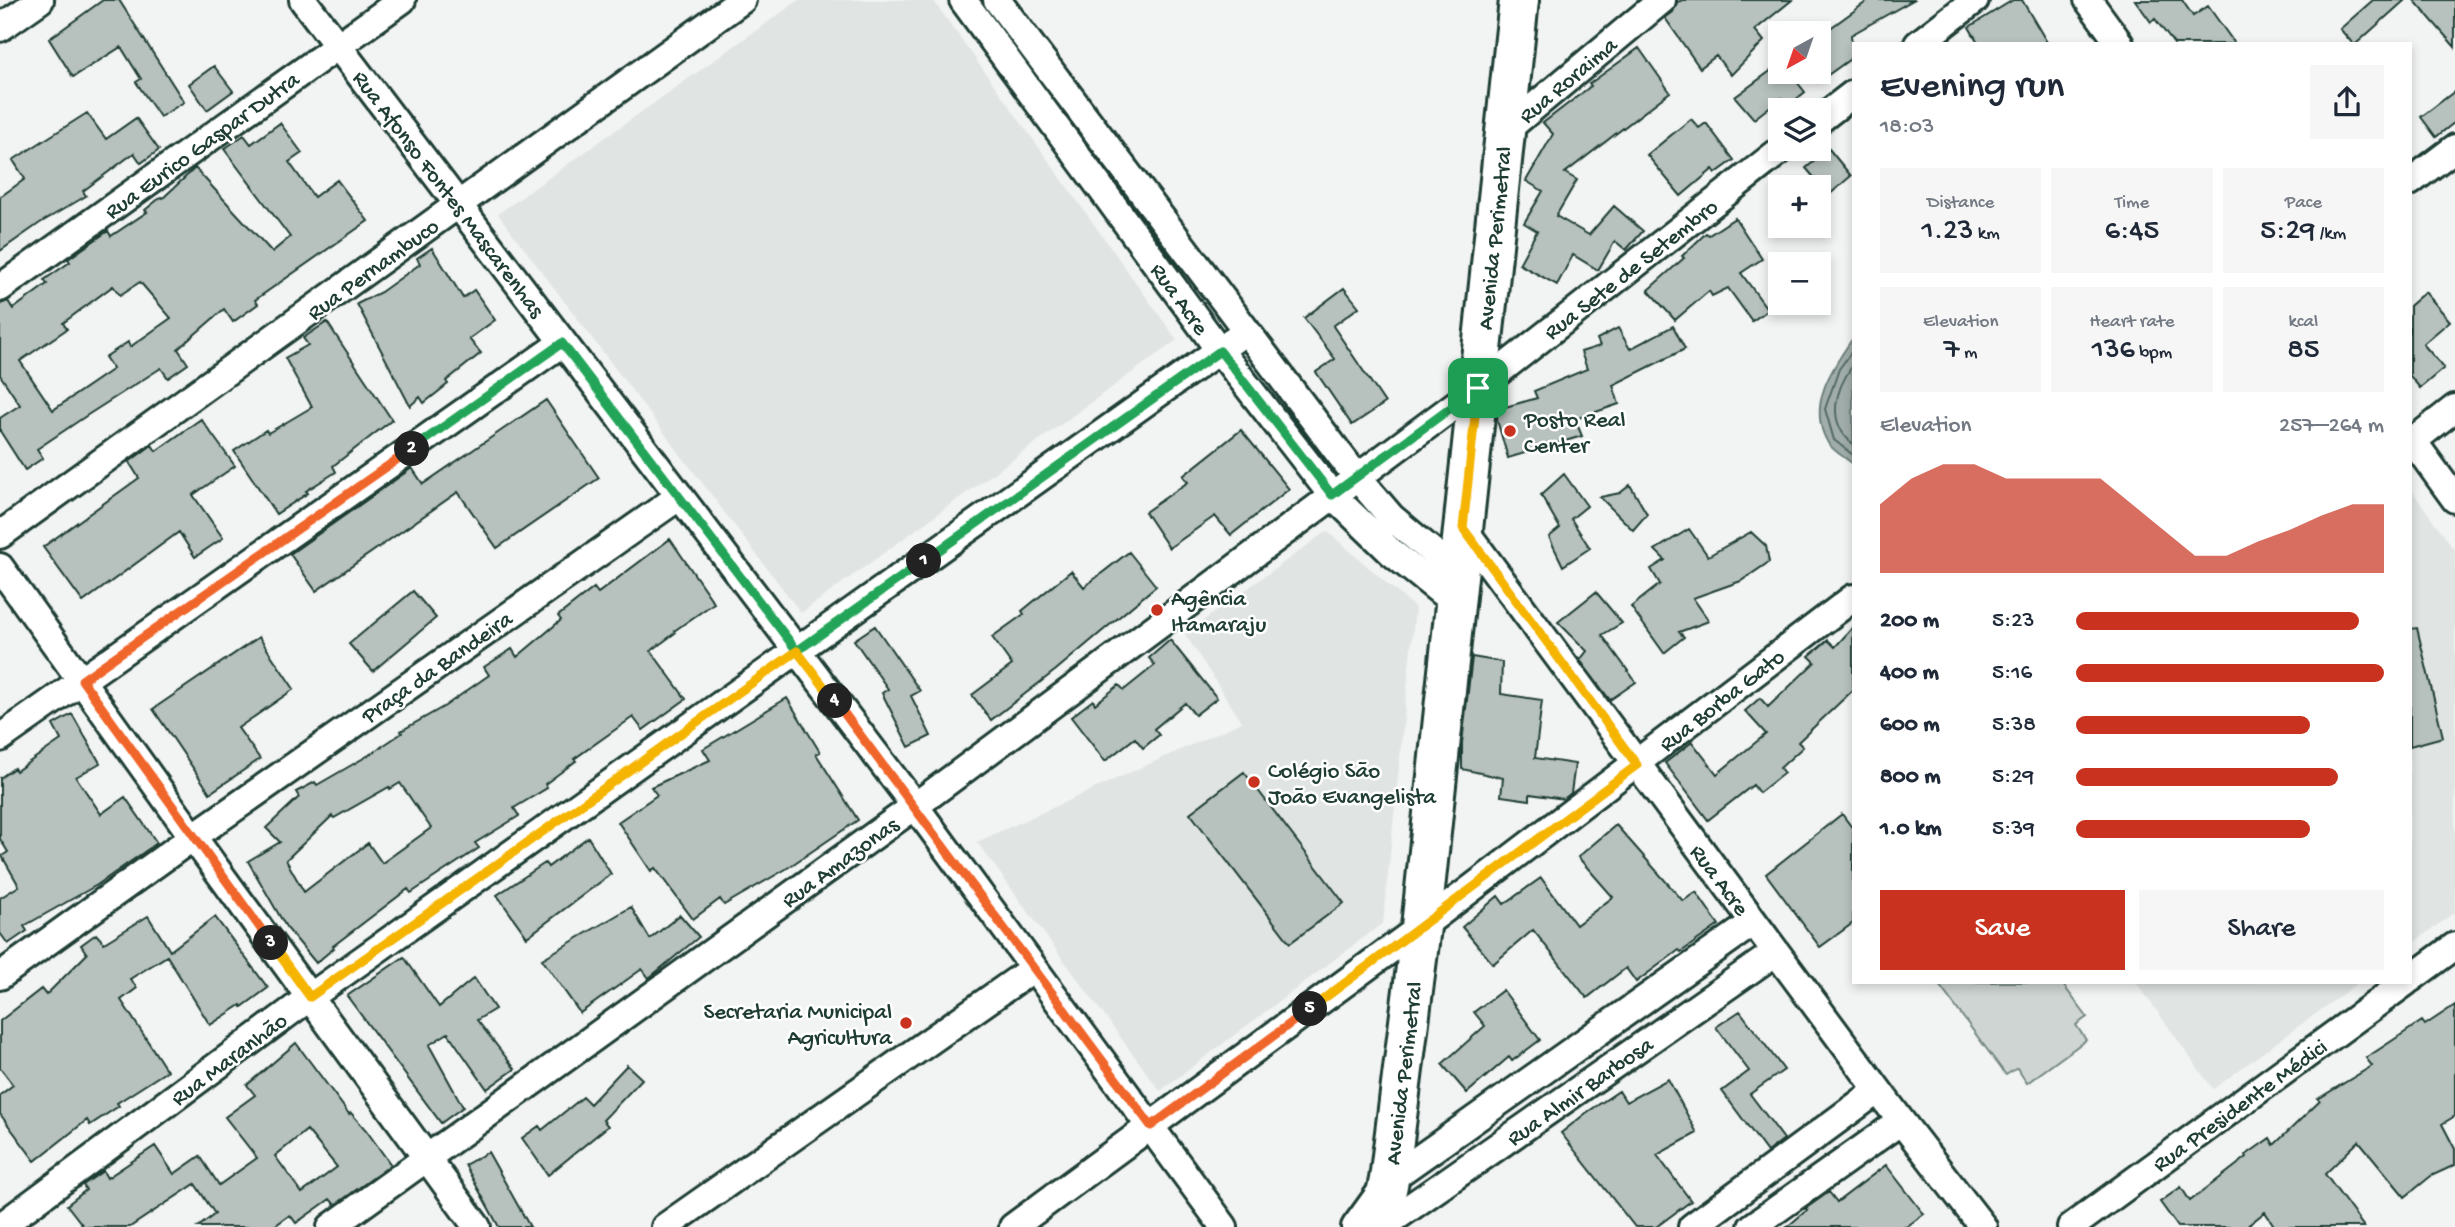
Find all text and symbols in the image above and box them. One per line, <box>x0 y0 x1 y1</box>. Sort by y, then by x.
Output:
north arrow <box>1768 21 1830 84</box>
map controls <box>1768 21 1831 315</box>
street label: Rua Roraima <box>1515 32 1625 131</box>
button: share <box>2310 65 2384 139</box>
street label: Rua Eurico Gaspar Dutra <box>100 66 307 227</box>
street label: Rua Afonso Fontes Mascarenhas <box>345 66 549 324</box>
text: Evening run <box>1880 66 2064 110</box>
button: layers <box>1768 98 1831 161</box>
text: 18:03 <box>1880 114 1934 141</box>
street label: Avenida Perimetral <box>1473 145 1520 331</box>
button: + <box>1768 175 1831 238</box>
text: Distance <box>1927 192 1994 215</box>
text: Time <box>2115 192 2149 215</box>
text: Pace <box>2285 192 2322 215</box>
street label: Rua Sete de Setembro <box>1540 194 1725 347</box>
street label: Rua Pernambuco <box>303 214 445 328</box>
text: 1.23 <box>1922 215 1973 250</box>
text: 6:45 <box>2105 215 2159 250</box>
text: 5:29 <box>2260 215 2315 250</box>
text: km <box>1973 223 2000 246</box>
text: /km <box>2315 223 2346 246</box>
button: − <box>1768 252 1831 315</box>
street label: Rua Acre <box>1143 259 1214 342</box>
text: Elevation <box>1923 311 1998 334</box>
text: Heart rate <box>2089 311 2175 334</box>
text: kcal <box>2288 311 2318 334</box>
text: 7 <box>1944 334 1959 369</box>
text: 136 <box>2092 334 2135 369</box>
text: 85 <box>2287 334 2319 369</box>
text: m <box>1959 342 1977 365</box>
text: bpm <box>2135 342 2172 365</box>
pin <box>1448 358 1508 418</box>
icon: arrive <box>1459 369 1497 407</box>
place label: Posto Real Center <box>1523 408 1626 461</box>
text: Elevation <box>1880 413 1971 440</box>
text: 257–264 m <box>2279 413 2384 440</box>
marker: Posto Real Center <box>1502 423 1518 439</box>
pin: 2 <box>394 432 430 466</box>
text: 2 <box>407 437 416 460</box>
pin: 1 <box>906 544 942 578</box>
text: 1 <box>920 549 927 572</box>
place label: Agência Itamaraju <box>1171 587 1266 640</box>
marker: Agência Itamaraju <box>1149 602 1165 618</box>
street label: Praça da Bandeira <box>357 606 520 732</box>
text: 200 m <box>1880 608 1939 635</box>
text: 5:23 <box>1992 608 2035 635</box>
street label: Rua Borba Gato <box>1655 644 1791 759</box>
text: 400 m <box>1880 660 1939 687</box>
text: 5:16 <box>1992 660 2032 687</box>
pin: 4 <box>818 684 852 718</box>
text: 4 <box>830 689 839 712</box>
text: 600 m <box>1880 712 1940 739</box>
text: 5:38 <box>1992 712 2036 739</box>
place label: Colégio São João Evangelista <box>1268 759 1437 812</box>
text: 800 m <box>1880 764 1941 791</box>
text: 5:29 <box>1992 764 2034 791</box>
marker: Colégio São João Evangelista <box>1246 774 1262 790</box>
street label: Rua Amazonas <box>777 812 905 915</box>
text: 1.0 km <box>1880 816 1942 843</box>
text: 5:39 <box>1992 816 2035 843</box>
street label: Rua Acre <box>1683 840 1754 923</box>
button: Save <box>1880 890 2125 970</box>
button: Share <box>2139 890 2384 970</box>
pin: 3 <box>254 926 288 960</box>
text: 3 <box>266 931 275 954</box>
street label: Avenida Perimetral <box>1381 980 1430 1167</box>
pin: 5 <box>1292 992 1328 1026</box>
text: 5 <box>1305 997 1315 1020</box>
place label: Secretaria Municipal Agricultura <box>704 1000 893 1053</box>
street label: Rua Maranhão <box>167 1008 294 1113</box>
marker: Secretaria Municipal Agricultura <box>898 1015 914 1031</box>
street label: Rua Almir Barbosa <box>1503 1032 1660 1153</box>
street label: Rua Presidente Médici <box>2148 1034 2334 1179</box>

